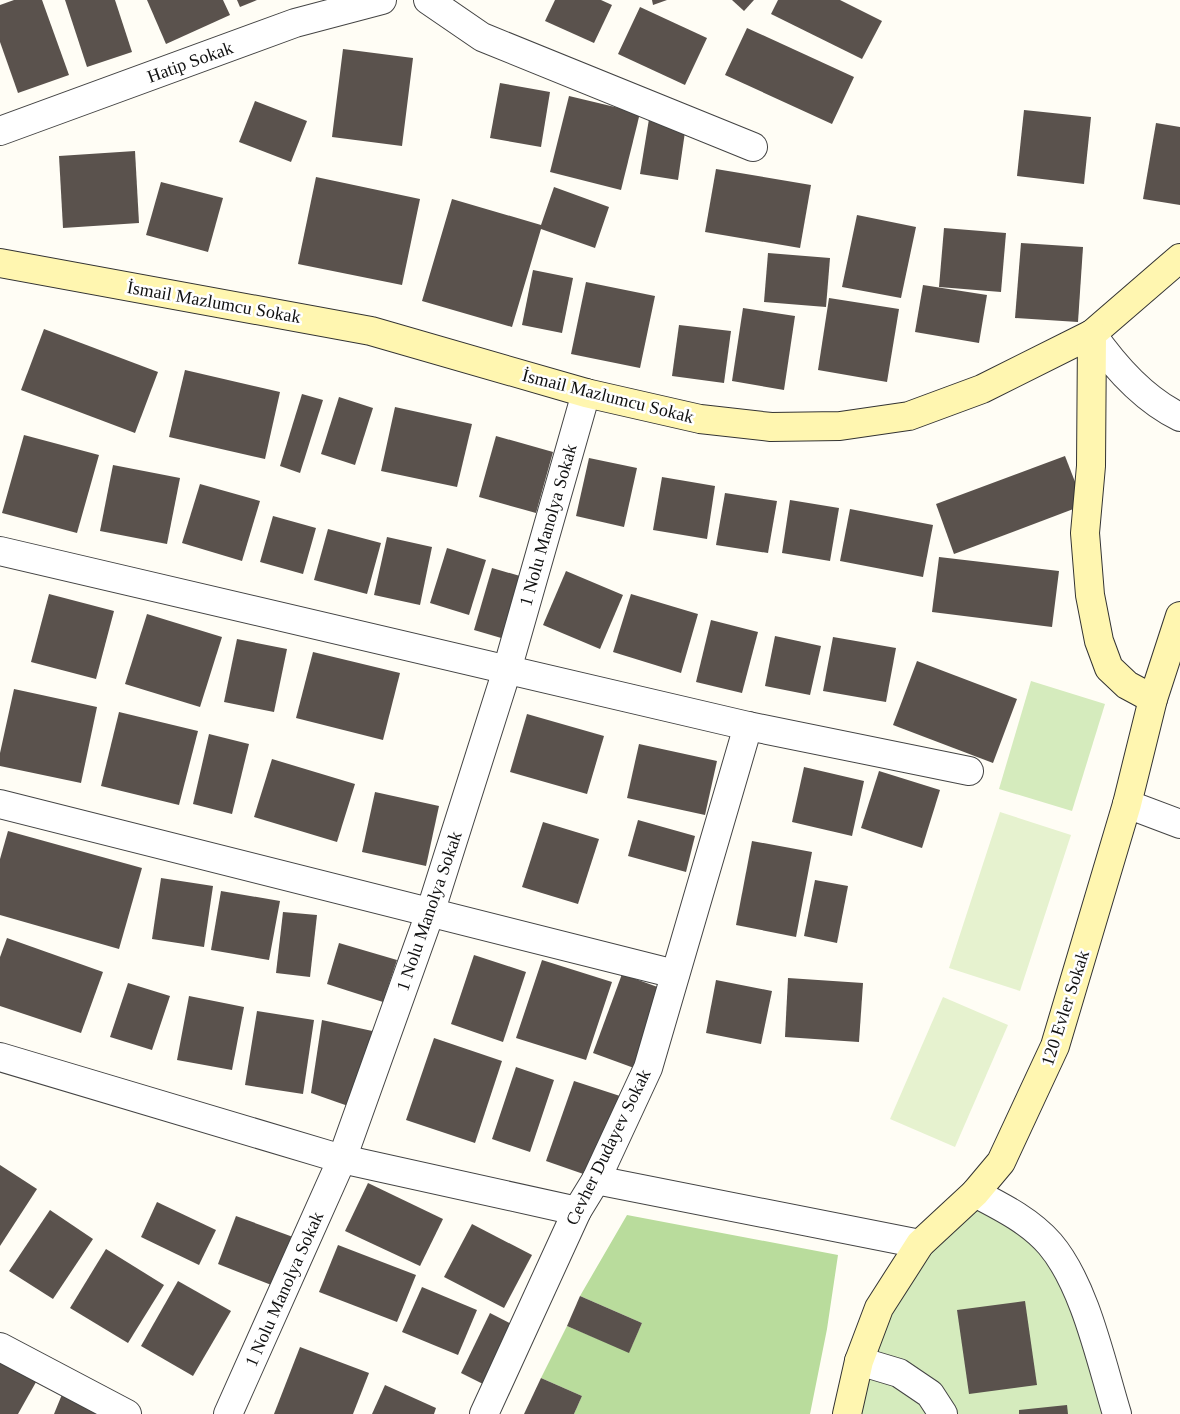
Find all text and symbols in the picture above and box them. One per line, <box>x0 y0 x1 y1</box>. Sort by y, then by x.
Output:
street label: Hatip Sokak <box>145 37 235 87</box>
street label: İsmail Mazlumcu Sokak <box>126 277 302 327</box>
street label: İsmail Mazlumcu Sokak <box>520 365 696 427</box>
street label: 1 Nolu Manolya Sokak <box>515 442 581 608</box>
street label: 1 Nolu Manolya Sokak <box>392 829 466 993</box>
street label: 120 Evler Sokak <box>1037 948 1093 1068</box>
street label: Cevher Dudayev Sokak <box>562 1066 654 1228</box>
street label: 1 Nolu Manolya Sokak <box>241 1208 327 1370</box>

